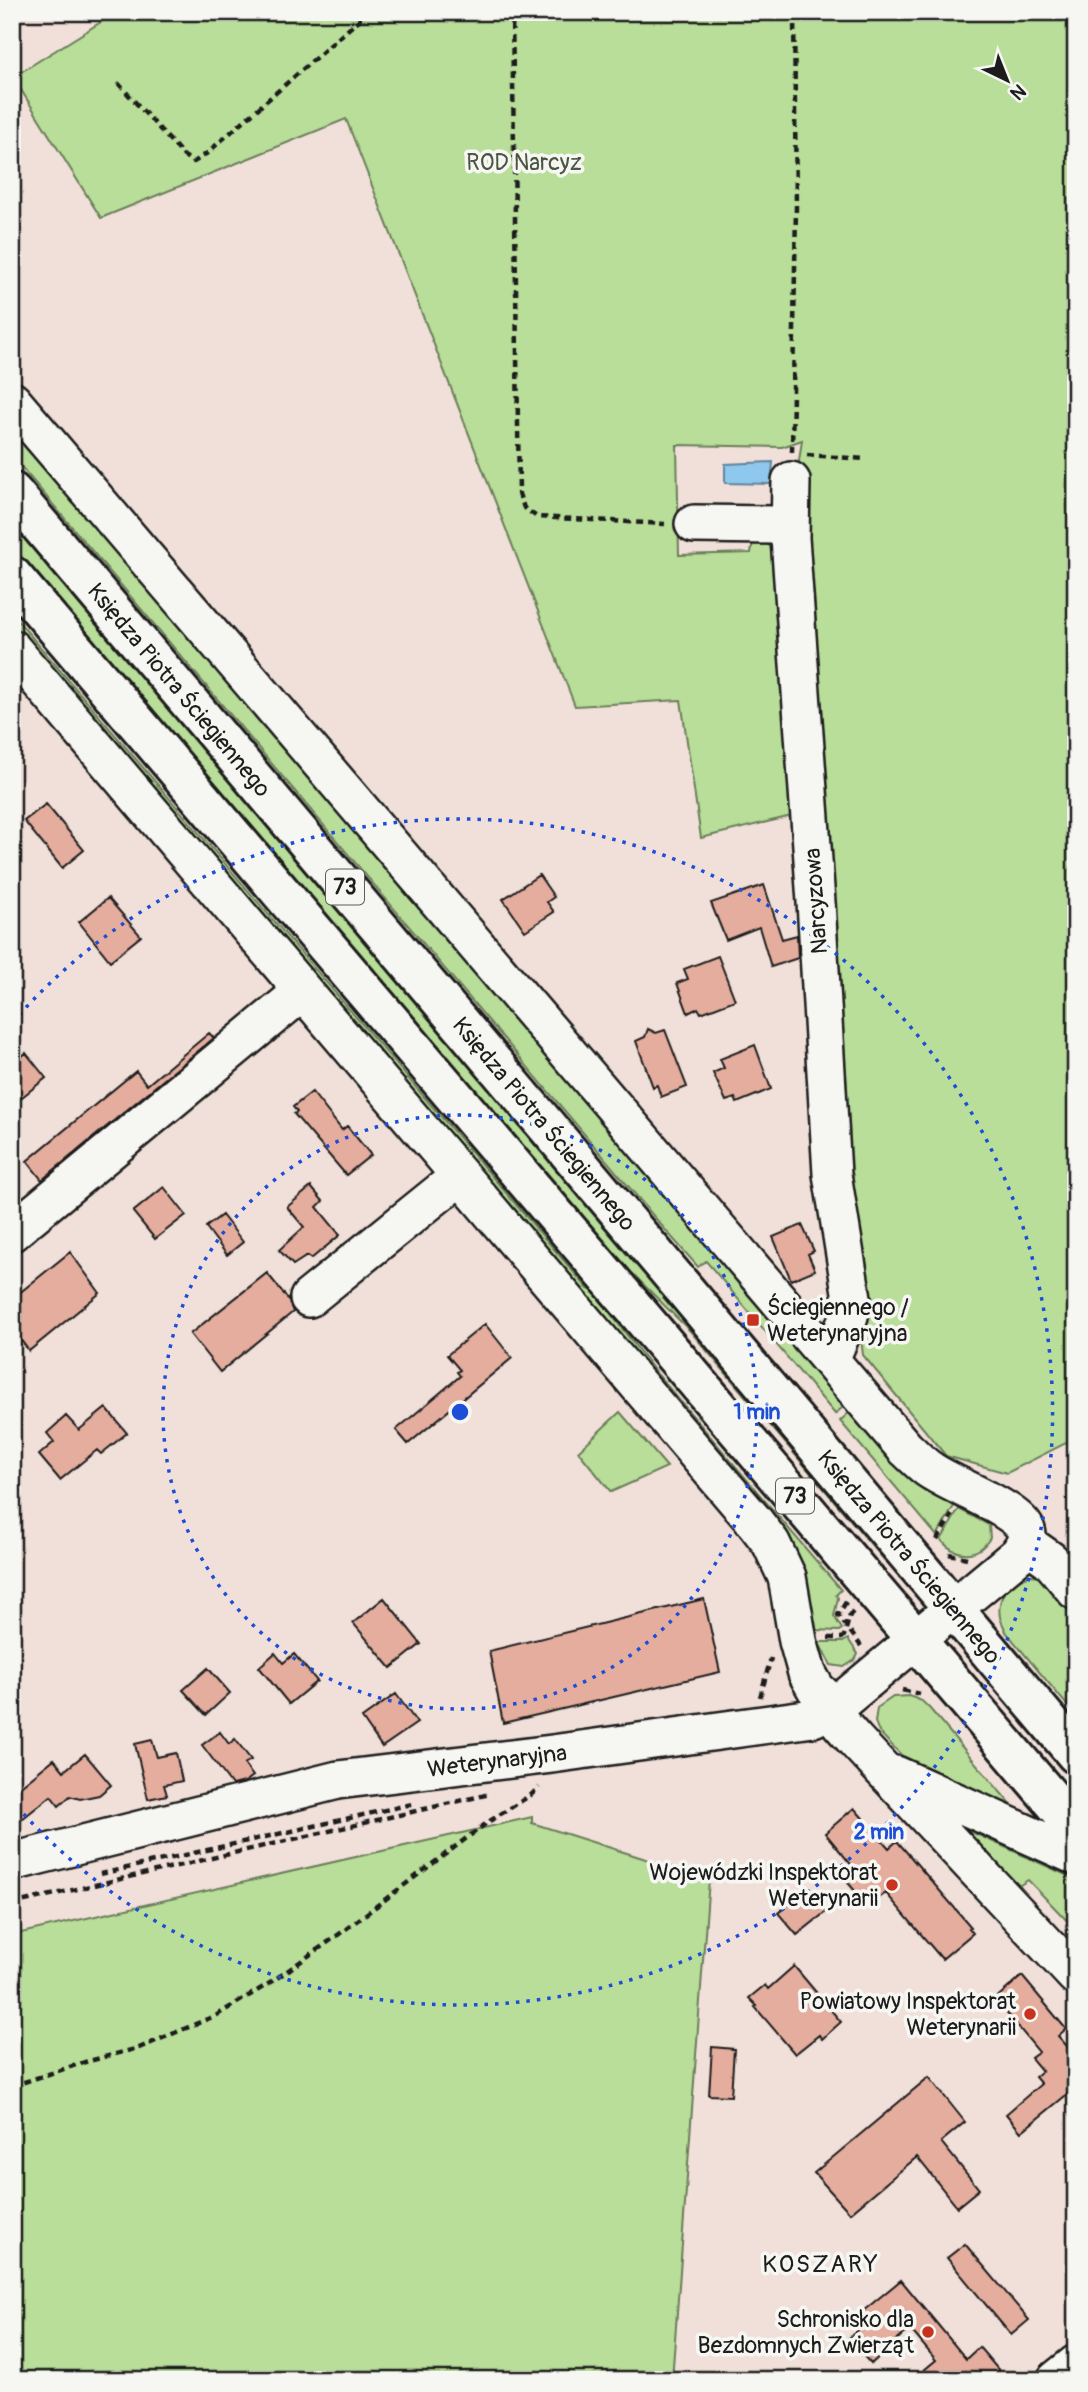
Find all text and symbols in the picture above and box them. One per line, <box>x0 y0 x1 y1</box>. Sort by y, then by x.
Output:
north arrow <box>972 46 1042 116</box>
text: N <box>1005 79 1031 105</box>
park label: ROD Narcyz <box>466 148 582 177</box>
street label: Księdza Piotra Ściegiennego <box>81 577 277 803</box>
street label: Narcyzowa <box>798 847 834 955</box>
road number: 73 <box>326 870 364 904</box>
street label: Księdza Piotra Ściegiennego <box>446 1011 642 1237</box>
place label: Ściegiennego / Weterynaryjna <box>767 1293 909 1348</box>
marker: Ściegiennego / Weterynaryjna <box>745 1312 761 1328</box>
text: 1 min <box>734 1399 781 1426</box>
centre of rings <box>448 1400 472 1424</box>
street label: Księdza Piotra Ściegiennego <box>811 1444 1007 1670</box>
road number: 73 <box>776 1478 814 1514</box>
street label: Weterynaryjna <box>426 1738 568 1784</box>
text: 2 min <box>854 1819 904 1846</box>
place label: Wojewódzki Inspektorat Weterynarii <box>649 1858 879 1913</box>
marker: Wojewódzki Inspektorat Weterynarii <box>884 1877 900 1893</box>
place label: Powiatowy Inspektorat Weterynarii <box>800 1987 1017 2042</box>
marker: Powiatowy Inspektorat Weterynarii <box>1022 2006 1038 2022</box>
district label: KOSZARY <box>762 2250 880 2279</box>
place label: Schronisko dla Bezdomnych Zwierząt <box>698 2305 915 2360</box>
marker: Schronisko dla Bezdomnych Zwierząt <box>920 2324 936 2340</box>

